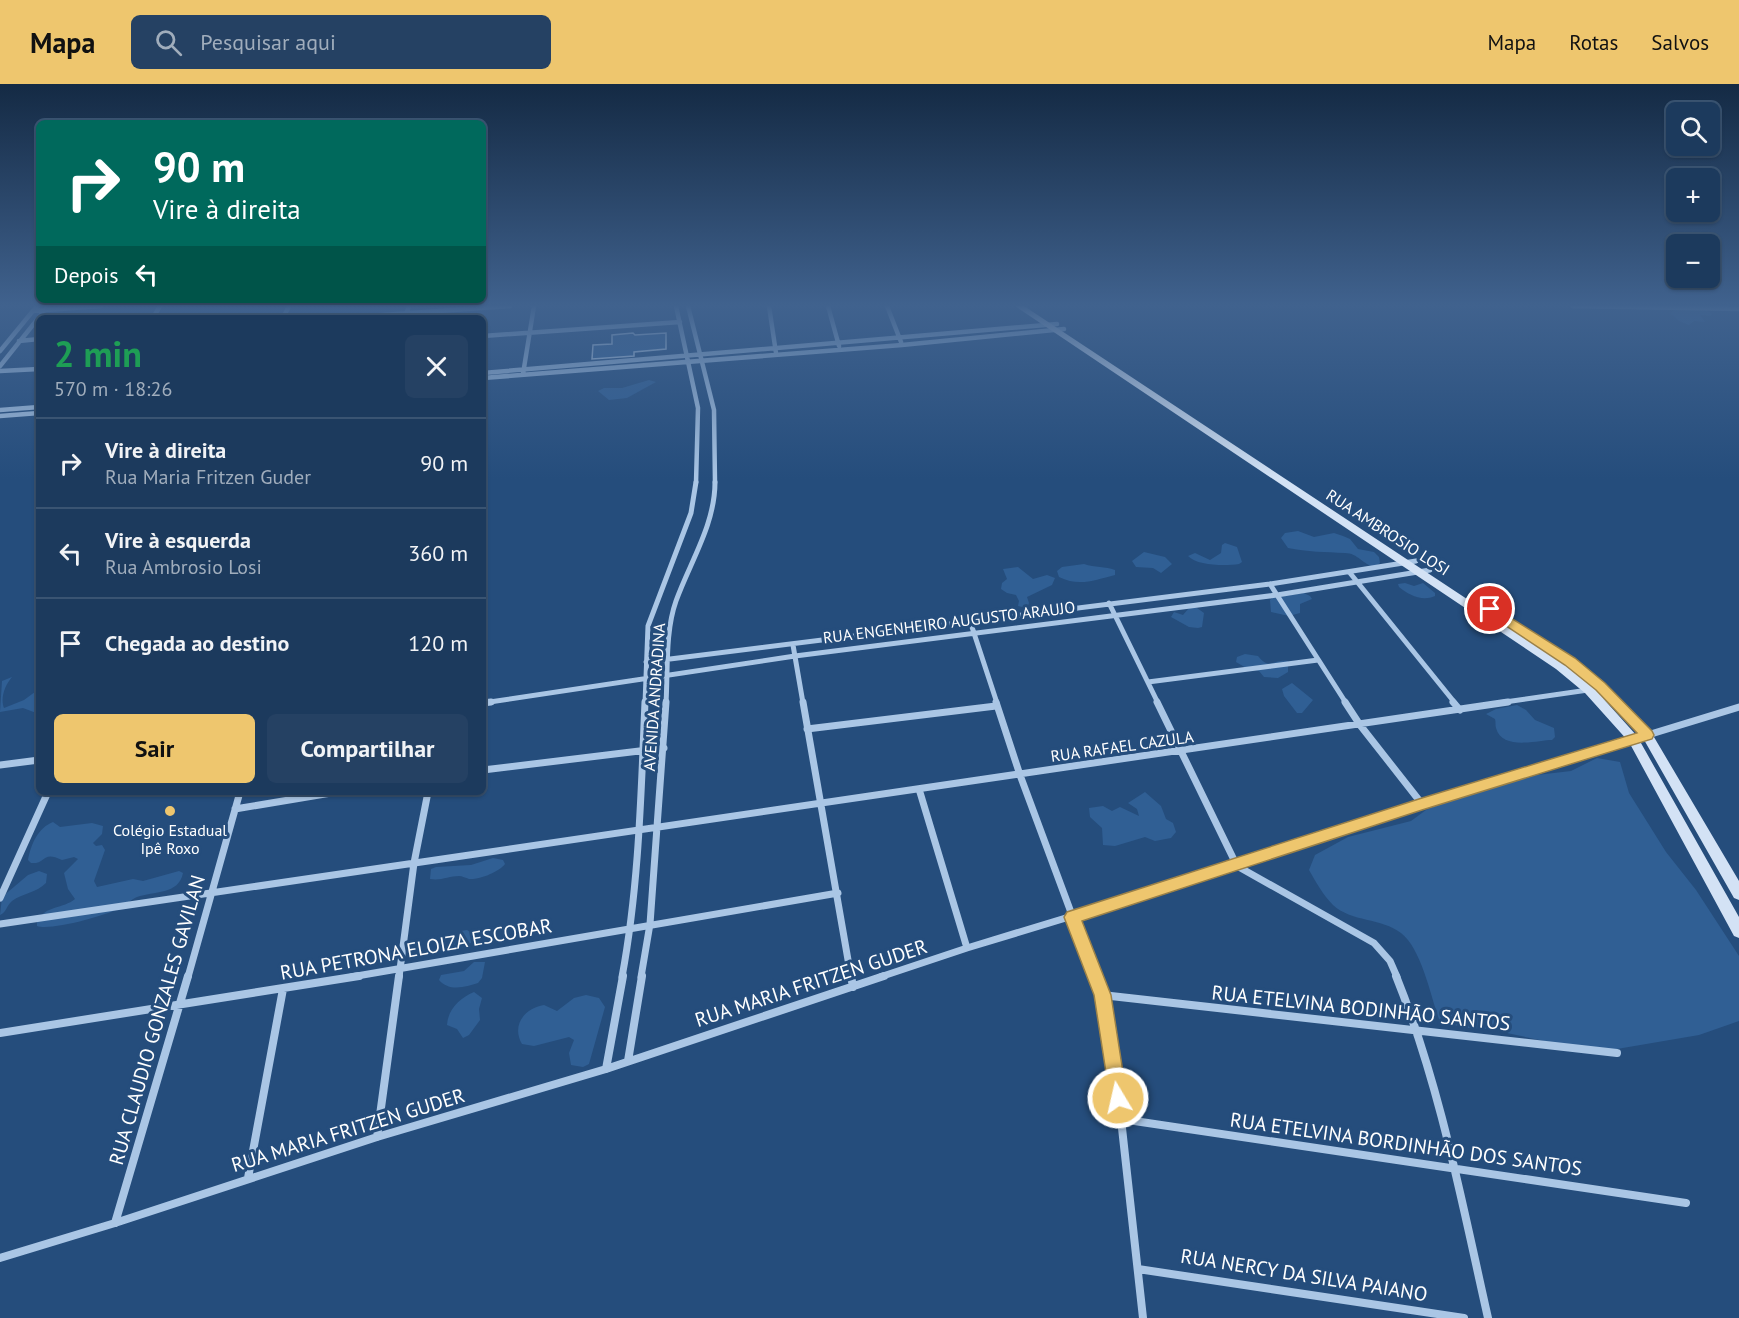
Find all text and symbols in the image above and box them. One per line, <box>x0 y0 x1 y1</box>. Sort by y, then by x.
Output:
search box <box>131 15 551 69</box>
text: Mapa <box>30 24 95 61</box>
icon: search <box>152 26 185 59</box>
text: Pesquisar aqui <box>200 28 336 56</box>
text: Mapa <box>1487 29 1536 56</box>
text: Rotas <box>1569 29 1618 56</box>
text: Salvos <box>1651 29 1709 56</box>
map controls <box>1666 102 1720 288</box>
button: search <box>1666 102 1720 156</box>
text: 90 m <box>153 139 245 194</box>
icon: right <box>54 144 132 222</box>
button: + <box>1666 168 1720 222</box>
text: Vire à direita <box>153 192 301 226</box>
button: − <box>1666 234 1720 288</box>
icon: left <box>130 258 163 291</box>
text: Depois <box>54 261 118 289</box>
text: 2 min <box>54 330 142 377</box>
button: close <box>405 335 468 398</box>
text: 570 m · 18:26 <box>54 376 172 402</box>
text: Vire à direita <box>105 436 226 464</box>
icon: right <box>54 447 87 480</box>
text: 90 m <box>420 449 468 477</box>
text: Rua Maria Fritzen Guder <box>105 464 311 490</box>
street label: RUA AMBROSIO LOSI <box>1322 485 1454 579</box>
text: Vire à esquerda <box>105 526 251 554</box>
icon: left <box>54 537 87 570</box>
text: 360 m <box>408 539 468 567</box>
text: Rua Ambrosio Losi <box>105 554 262 580</box>
pin <box>1464 583 1515 634</box>
icon: arrive <box>1473 592 1506 625</box>
street label: RUA ENGENHEIRO AUGUSTO ARAUJO <box>822 597 1076 647</box>
street label: AVENIDA ANDRADINA <box>639 622 669 772</box>
icon: arrive <box>54 627 87 660</box>
text: Chegada ao destino <box>105 629 289 657</box>
text: 120 m <box>408 629 468 657</box>
button: Sair <box>54 714 255 783</box>
button: Compartilhar <box>267 714 468 783</box>
street label: RUA RAFAEL CAZULA <box>1049 726 1195 766</box>
marker: Colégio Estadual Ipê Roxo <box>163 804 177 818</box>
place label: Colégio Estadual Ipê Roxo <box>113 820 227 858</box>
street label: RUA CLAUDIO GONZALES GAVILAN <box>103 872 211 1168</box>
street label: RUA PETRONA ELOIZA ESCOBAR <box>278 912 554 986</box>
street label: RUA MARIA FRITZEN GUDER <box>692 933 931 1033</box>
street label: RUA ETELVINA BODINHÃO SANTOS <box>1210 979 1512 1037</box>
position arrow <box>1086 1066 1150 1130</box>
street label: RUA MARIA FRITZEN GUDER <box>228 1082 468 1178</box>
street label: RUA ETELVINA BORDINHÃO DOS SANTOS <box>1228 1106 1584 1182</box>
street label: RUA NERCY DA SILVA PAIANO <box>1179 1243 1429 1307</box>

